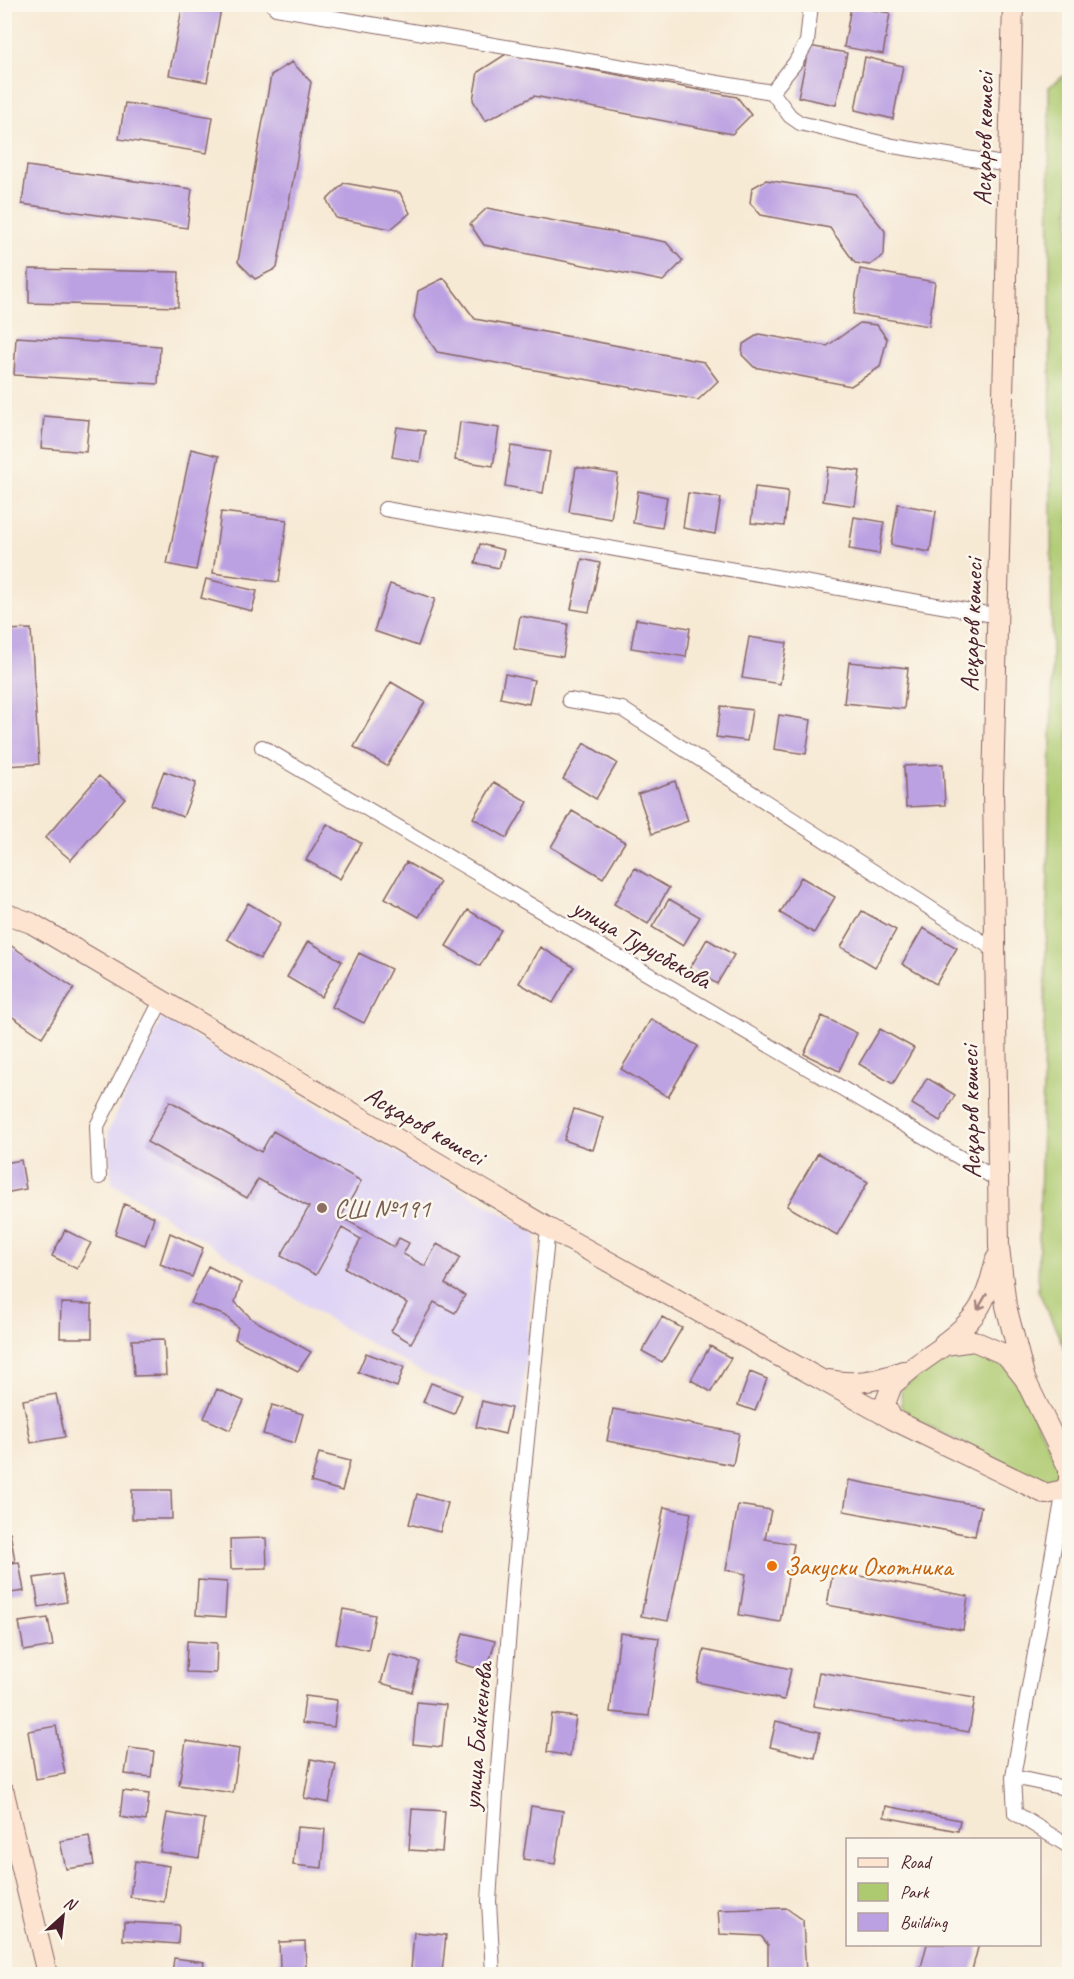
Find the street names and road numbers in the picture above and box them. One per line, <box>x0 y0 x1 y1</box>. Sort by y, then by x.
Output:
street label: Асқаров көшесі <box>966 69 1001 206</box>
street label: Асқаров көшесі <box>953 555 990 692</box>
street label: улица Турусбекова <box>565 889 718 997</box>
street label: Асқаров көшесі <box>953 1042 988 1179</box>
street label: Асқаров көшесі <box>359 1078 493 1175</box>
street label: улица Байкенова <box>454 1659 501 1813</box>

